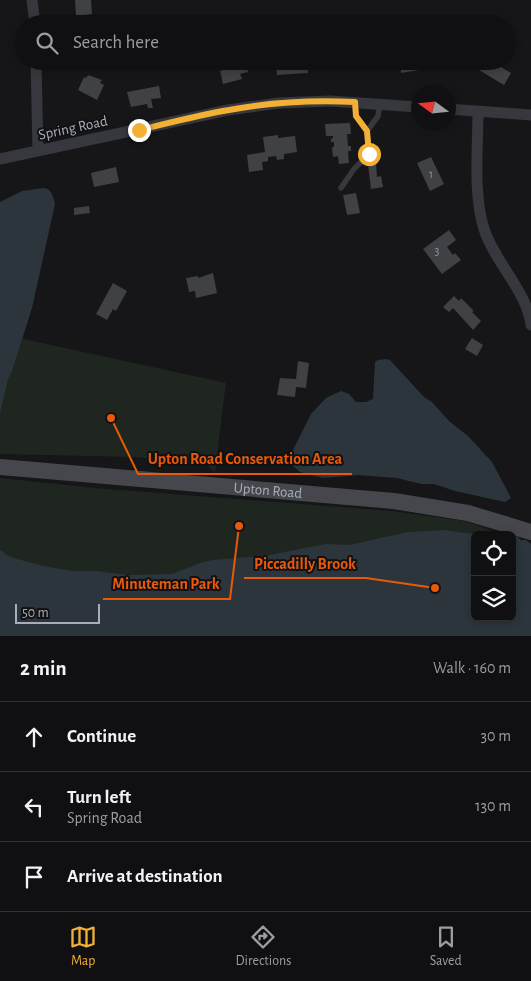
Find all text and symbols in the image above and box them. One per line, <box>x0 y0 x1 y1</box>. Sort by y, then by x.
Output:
search box <box>15 15 516 70</box>
icon: search <box>33 29 61 57</box>
text: Search here <box>73 33 159 52</box>
north arrow <box>411 85 456 130</box>
street label: Spring Road <box>37 113 109 143</box>
route end <box>128 119 151 142</box>
route start <box>358 143 381 166</box>
house number: 1 <box>429 168 433 180</box>
house number: 3 <box>435 245 440 257</box>
callout: Upton Road Conservation Area <box>138 443 352 474</box>
text: Upton Road Conservation Area <box>148 451 343 467</box>
street label: Upton Road <box>233 480 303 501</box>
map controls <box>471 531 516 621</box>
button: locate <box>471 531 516 576</box>
callout: Piccadilly Brook <box>244 547 366 578</box>
text: Piccadilly Brook <box>254 556 356 573</box>
callout: Minuteman Park <box>103 568 230 599</box>
text: Minuteman Park <box>112 576 220 592</box>
button: layers <box>471 576 516 621</box>
scale bar <box>15 601 100 624</box>
text: 50 m <box>22 606 49 620</box>
text: 2 min <box>20 658 67 679</box>
text: Walk · 160 m <box>433 660 511 676</box>
icon: ahead <box>20 723 48 751</box>
text: Continue <box>67 727 136 746</box>
text: 30 m <box>481 728 511 744</box>
text: Turn left <box>67 788 131 807</box>
icon: left <box>20 793 48 821</box>
text: 130 m <box>475 798 511 814</box>
text: Spring Road <box>67 810 142 826</box>
icon: arrive <box>20 863 48 891</box>
text: Arrive at destination <box>67 867 223 886</box>
tab: Map <box>69 923 97 970</box>
tab: Directions <box>236 923 291 970</box>
tab: Saved <box>430 923 462 970</box>

